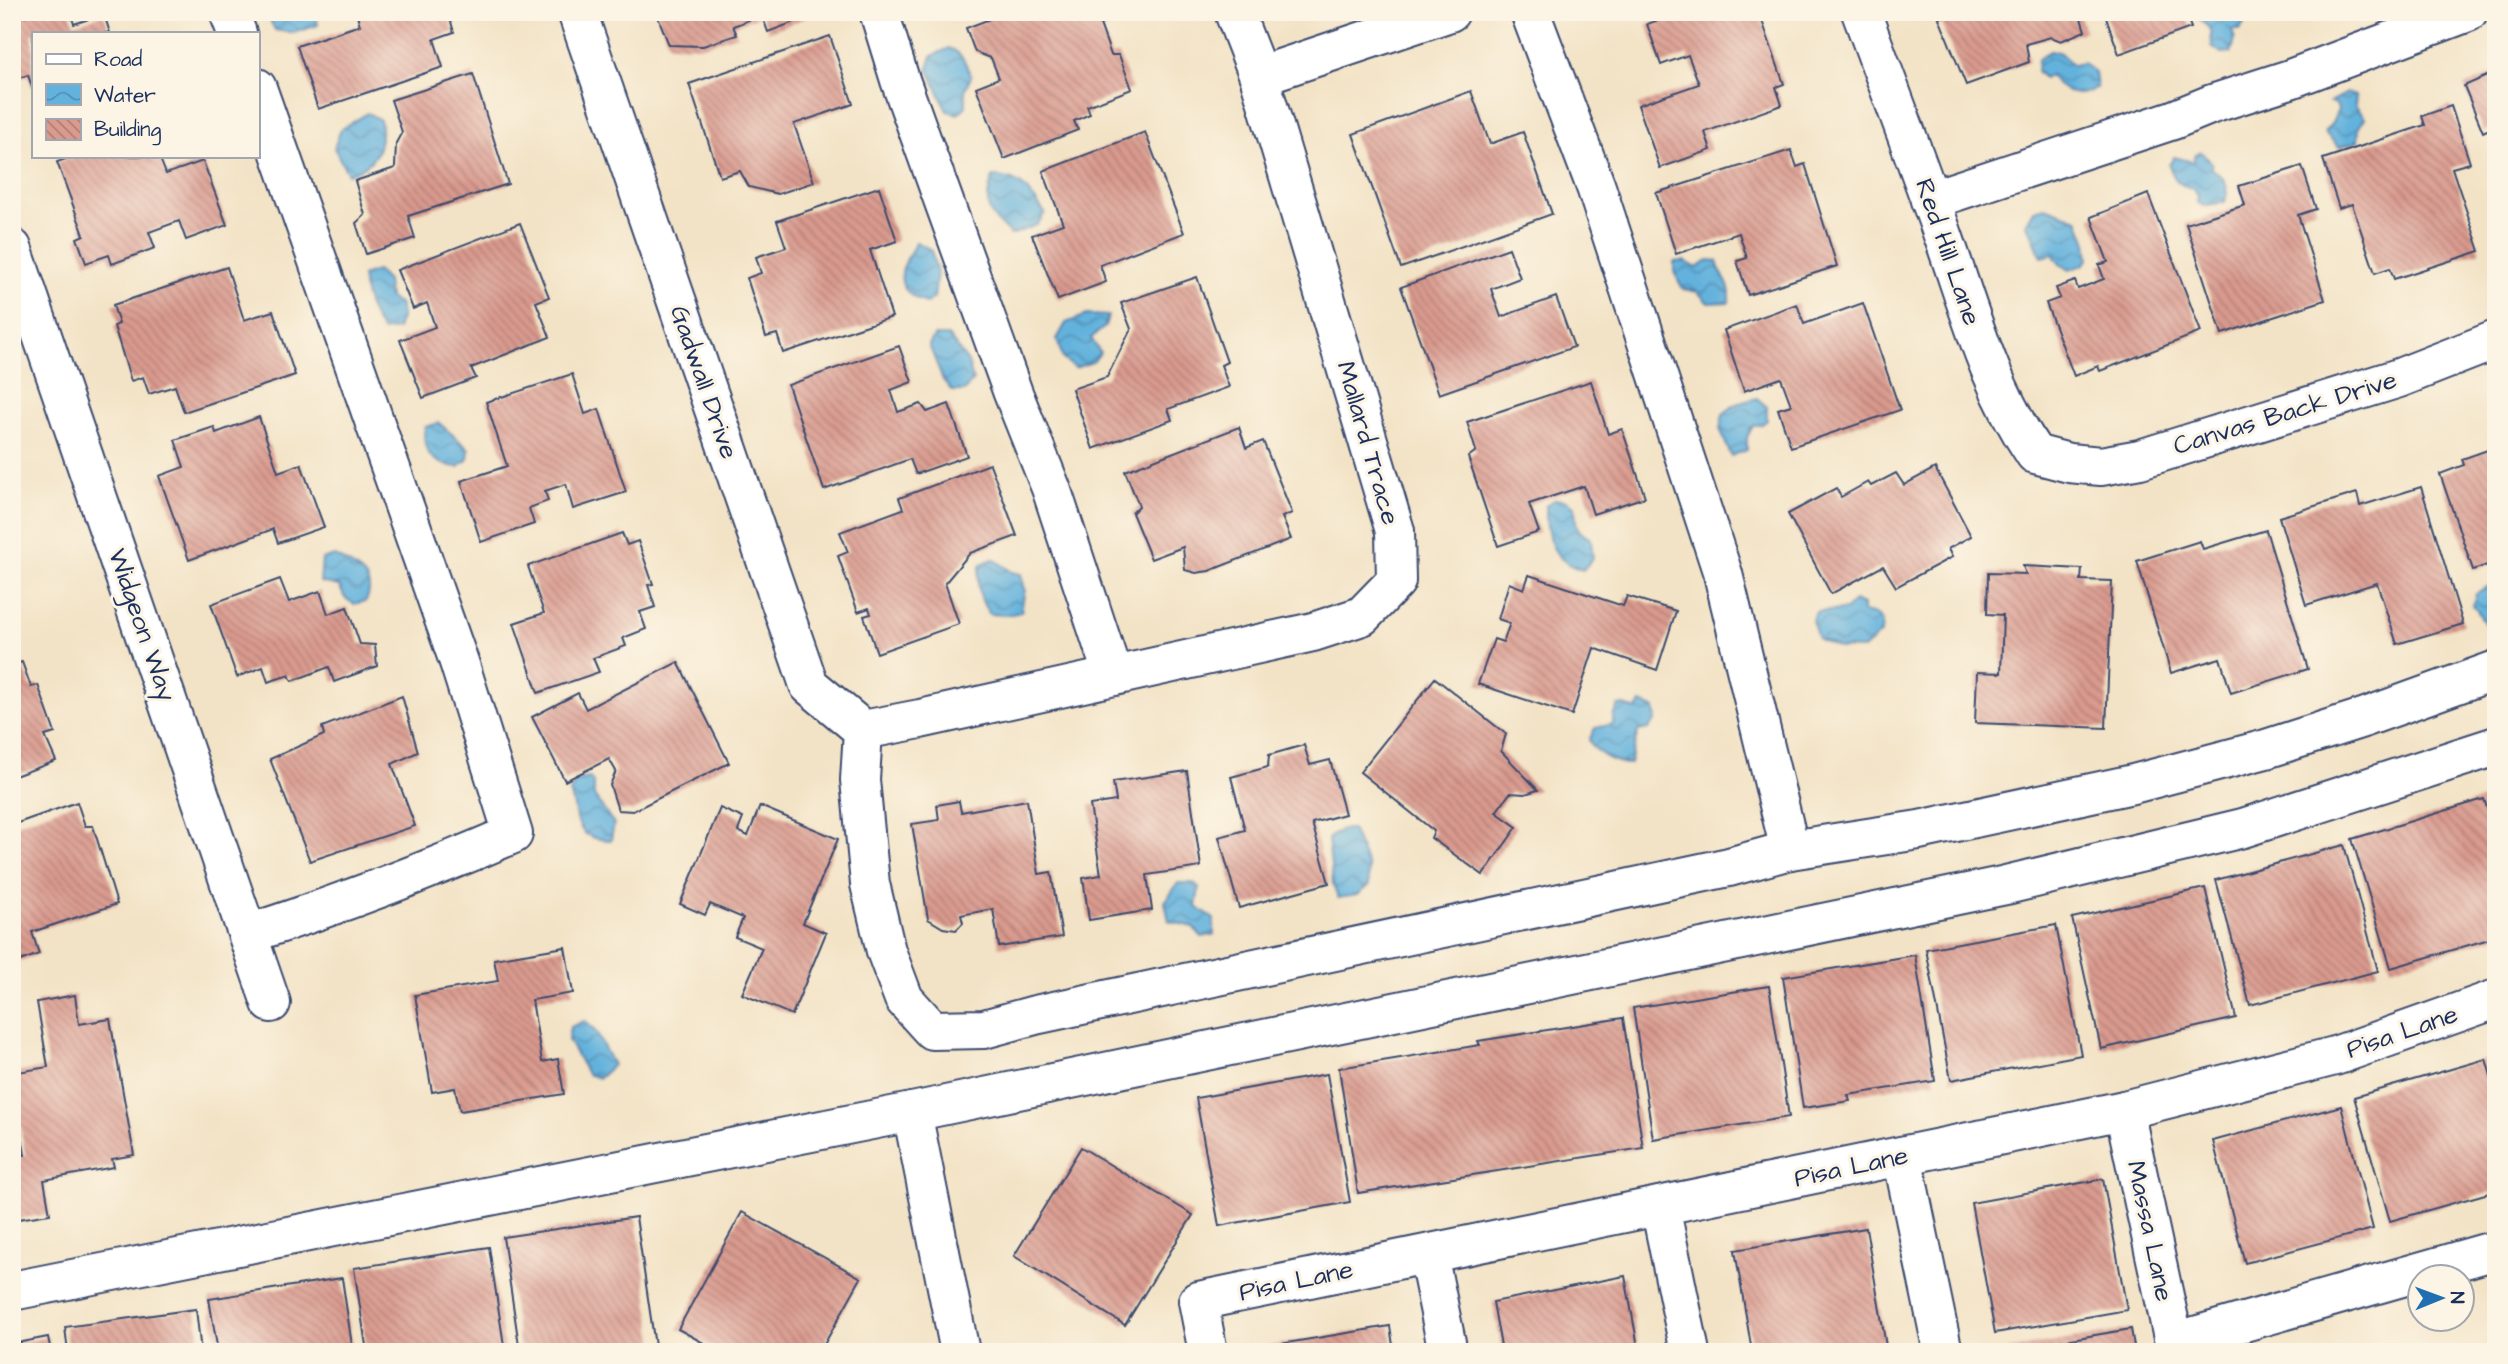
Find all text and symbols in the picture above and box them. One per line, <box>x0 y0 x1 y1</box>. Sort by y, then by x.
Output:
legend <box>32 32 259 158</box>
text: Road <box>94 45 142 74</box>
text: Water <box>94 81 156 110</box>
text: Building <box>94 115 162 146</box>
street label: Red Hill Lane <box>1906 174 1990 330</box>
street label: Gadwall Drive <box>661 300 747 464</box>
street label: Mallard Trace <box>1327 357 1409 529</box>
street label: Canvas Back Drive <box>2169 362 2401 464</box>
street label: Widgeon Way <box>97 544 185 707</box>
street label: Pisa Lane <box>2342 996 2462 1068</box>
street label: Pisa Lane <box>1791 1137 1911 1197</box>
street label: Massa Lane <box>2118 1157 2182 1305</box>
street label: Pisa Lane <box>1236 1251 1356 1311</box>
north arrow <box>2406 1262 2476 1332</box>
text: N <box>2443 1292 2470 1304</box>

